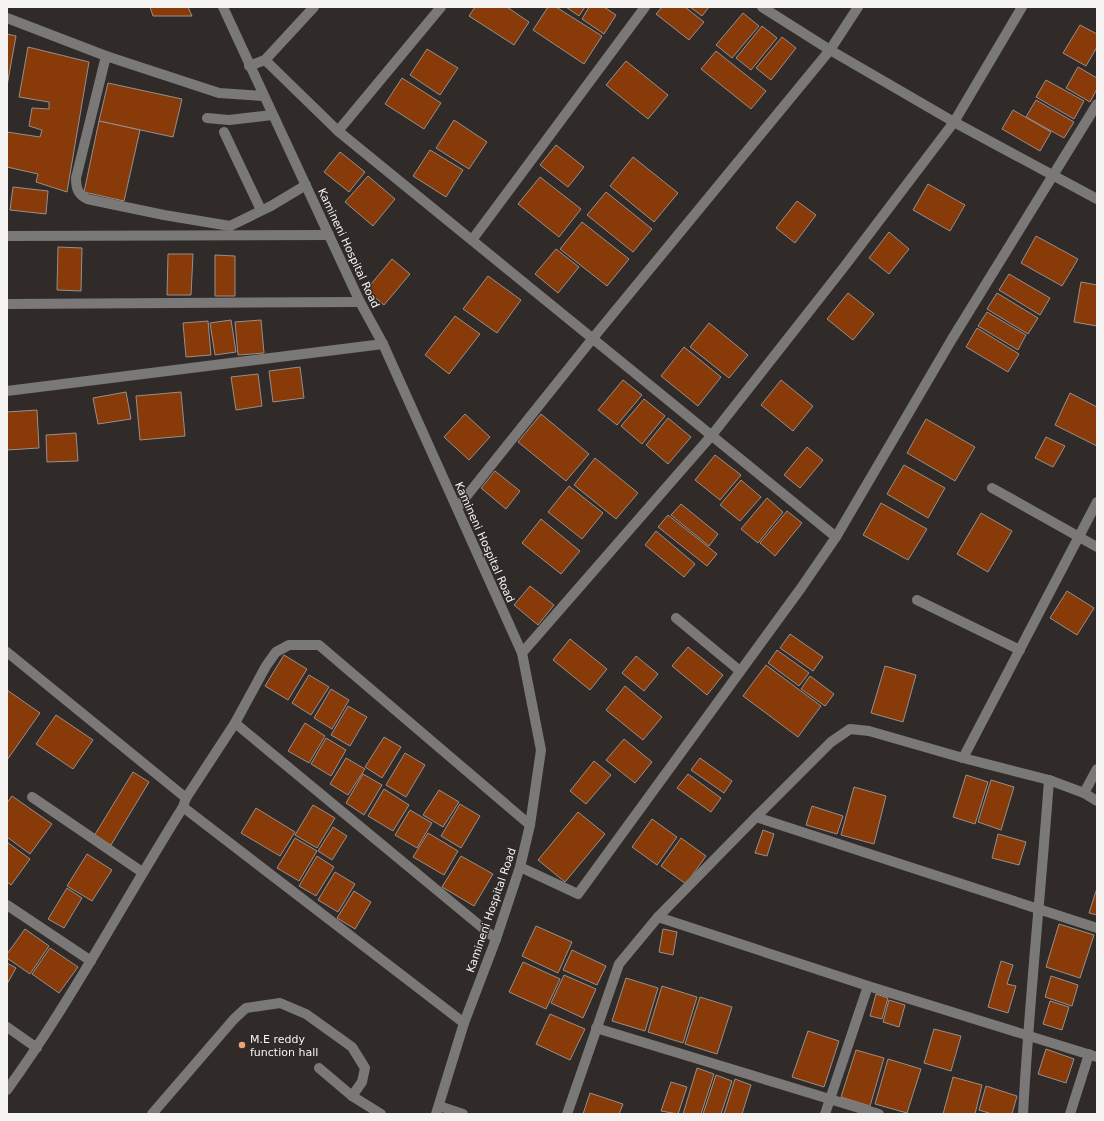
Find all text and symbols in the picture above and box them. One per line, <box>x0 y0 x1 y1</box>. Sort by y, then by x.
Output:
street label: Kamineni Hospital Road <box>315 186 382 310</box>
street label: Kamineni Hospital Road <box>452 480 517 605</box>
street label: Kamineni Hospital Road <box>464 846 519 974</box>
place label: M.E reddy function hall <box>250 1033 318 1059</box>
marker: M.E reddy function hall <box>237 1040 247 1050</box>

